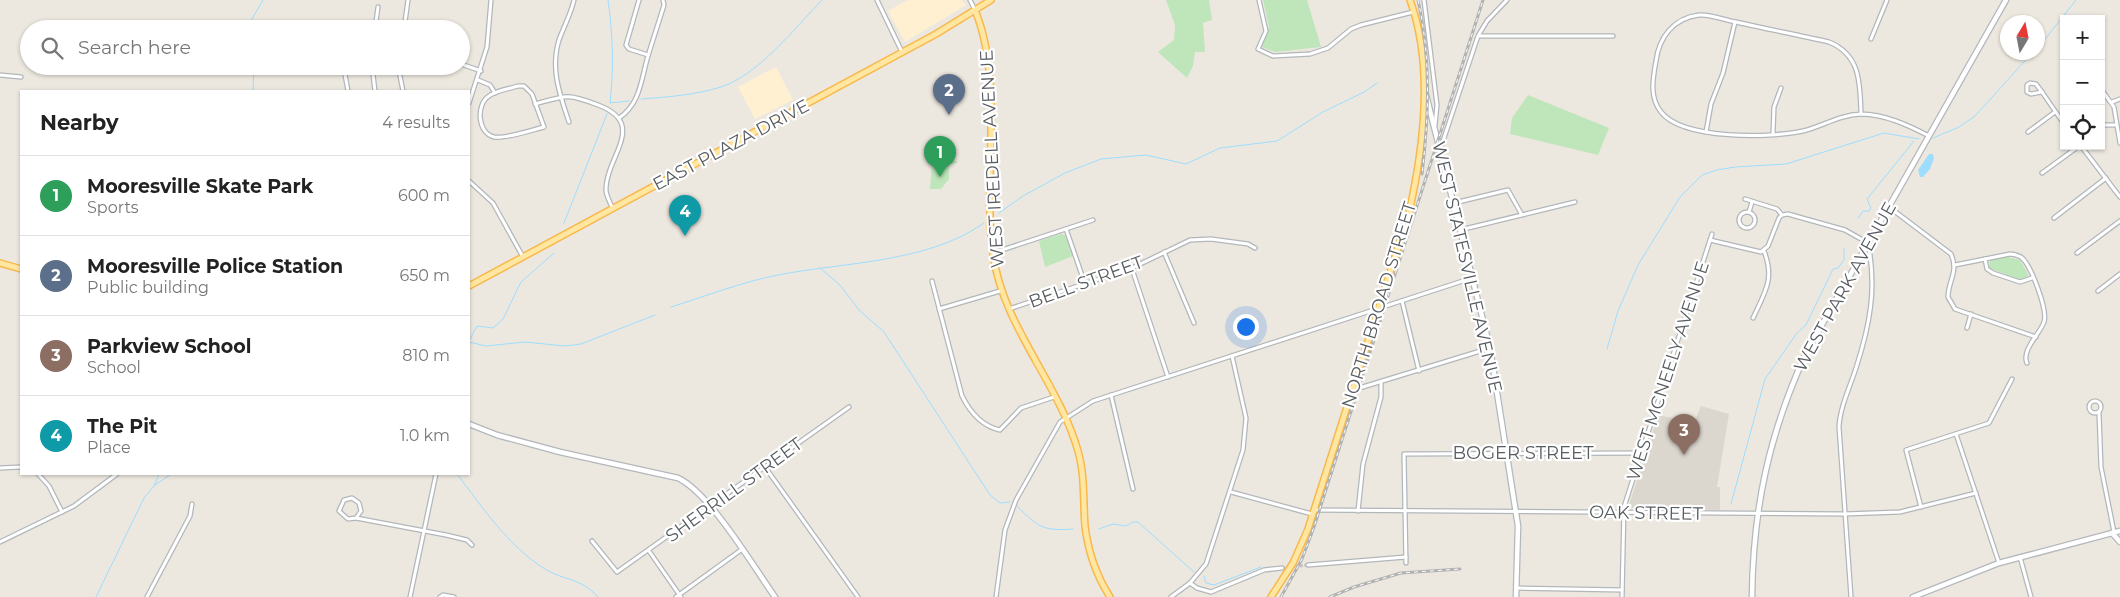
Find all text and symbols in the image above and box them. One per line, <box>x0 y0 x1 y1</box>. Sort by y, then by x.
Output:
north arrow <box>2000 15 2045 60</box>
map controls <box>2060 15 2105 150</box>
button: + <box>2060 15 2105 60</box>
search box <box>20 20 470 75</box>
icon: search <box>38 34 66 62</box>
text: Search here <box>78 36 191 59</box>
street label: WEST IREDELL AVENUE <box>975 49 1009 269</box>
button: − <box>2060 60 2105 105</box>
pin: 2 <box>933 74 965 115</box>
street label: EAST PLAZA DRIVE <box>649 94 813 196</box>
button: locate <box>2060 105 2105 150</box>
text: Nearby <box>40 110 119 135</box>
text: 4 results <box>382 113 450 132</box>
pin: 1 <box>924 136 956 177</box>
street label: WEST STATESVILLE AVENUE <box>1427 139 1507 395</box>
text: Mooresville Skate Park <box>87 175 313 198</box>
text: 1 <box>53 186 59 205</box>
text: 600 m <box>398 186 450 205</box>
pin: 4 <box>669 195 701 236</box>
text: Sports <box>87 198 139 217</box>
street label: NORTH BROAD STREET <box>1337 198 1421 411</box>
street label: WEST PARK AVENUE <box>1789 198 1901 376</box>
street label: BELL STREET <box>1026 251 1147 313</box>
text: Mooresville Police Station <box>87 255 343 278</box>
street label: WEST MCNEELY AVENUE <box>1622 259 1714 483</box>
text: 2 <box>51 266 61 285</box>
text: 650 m <box>399 266 450 285</box>
text: Public building <box>87 278 209 297</box>
your location <box>1233 314 1259 340</box>
text: Parkview School <box>87 335 251 358</box>
text: 3 <box>51 346 61 365</box>
text: 810 m <box>402 346 450 365</box>
text: School <box>87 358 141 377</box>
pin: 3 <box>1668 414 1700 455</box>
text: The Pit <box>87 415 157 438</box>
text: 4 <box>50 426 62 445</box>
text: 1.0 km <box>400 426 450 445</box>
street label: SHERRILL STREET <box>661 433 807 547</box>
text: Place <box>87 438 131 457</box>
street label: BOGER STREET <box>1452 442 1594 464</box>
street label: OAK STREET <box>1589 501 1704 525</box>

